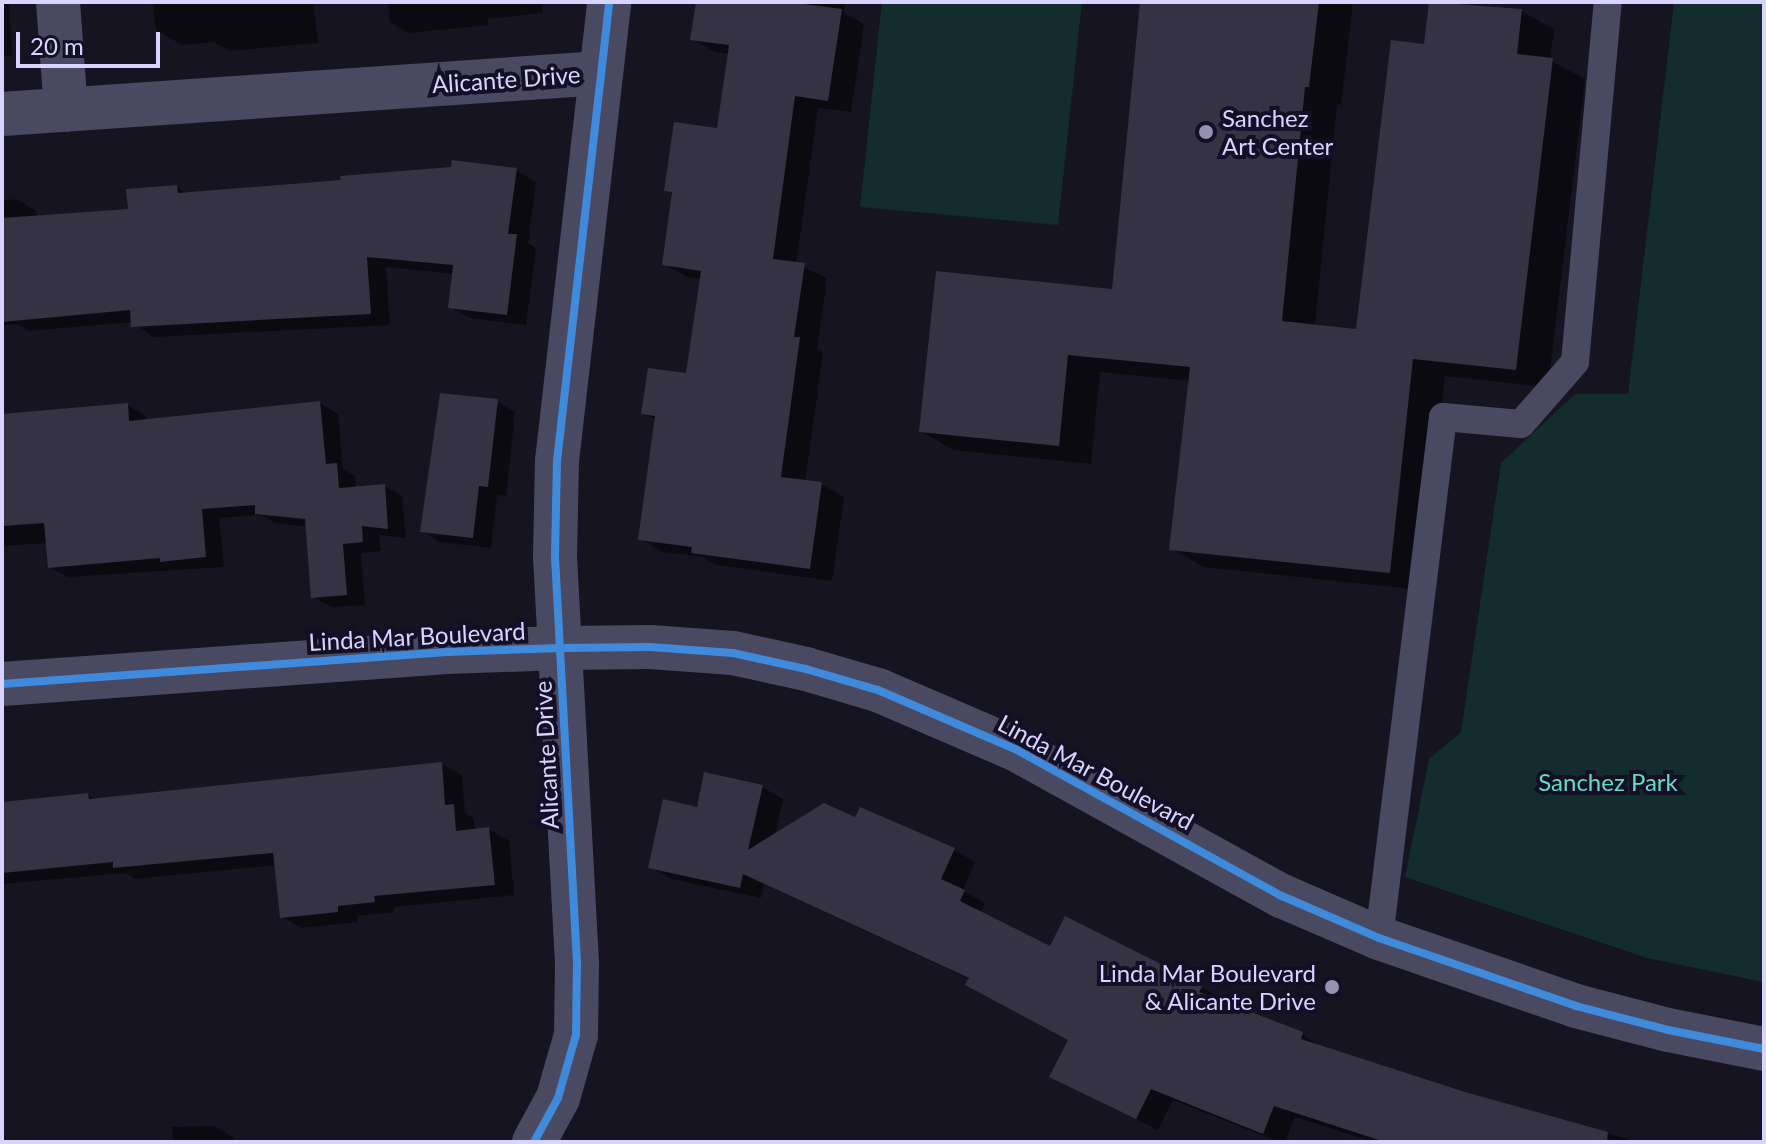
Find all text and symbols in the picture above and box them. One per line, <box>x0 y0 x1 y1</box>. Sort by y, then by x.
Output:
scale bar <box>20 16 164 66</box>
text: 20 m <box>30 31 84 60</box>
street label: Alicante Drive <box>431 59 581 99</box>
place label: Sanchez Art Center <box>1222 104 1333 160</box>
marker: Sanchez Art Center <box>1197 123 1215 141</box>
street label: Linda Mar Boulevard <box>307 616 527 656</box>
street label: Alicante Drive <box>528 680 564 830</box>
street label: Linda Mar Boulevard <box>993 708 1199 836</box>
park label: Sanchez Park <box>1538 768 1678 796</box>
place label: Linda Mar Boulevard & Alicante Drive <box>1098 959 1316 1015</box>
marker: Linda Mar Boulevard & Alicante Drive <box>1323 978 1341 996</box>

